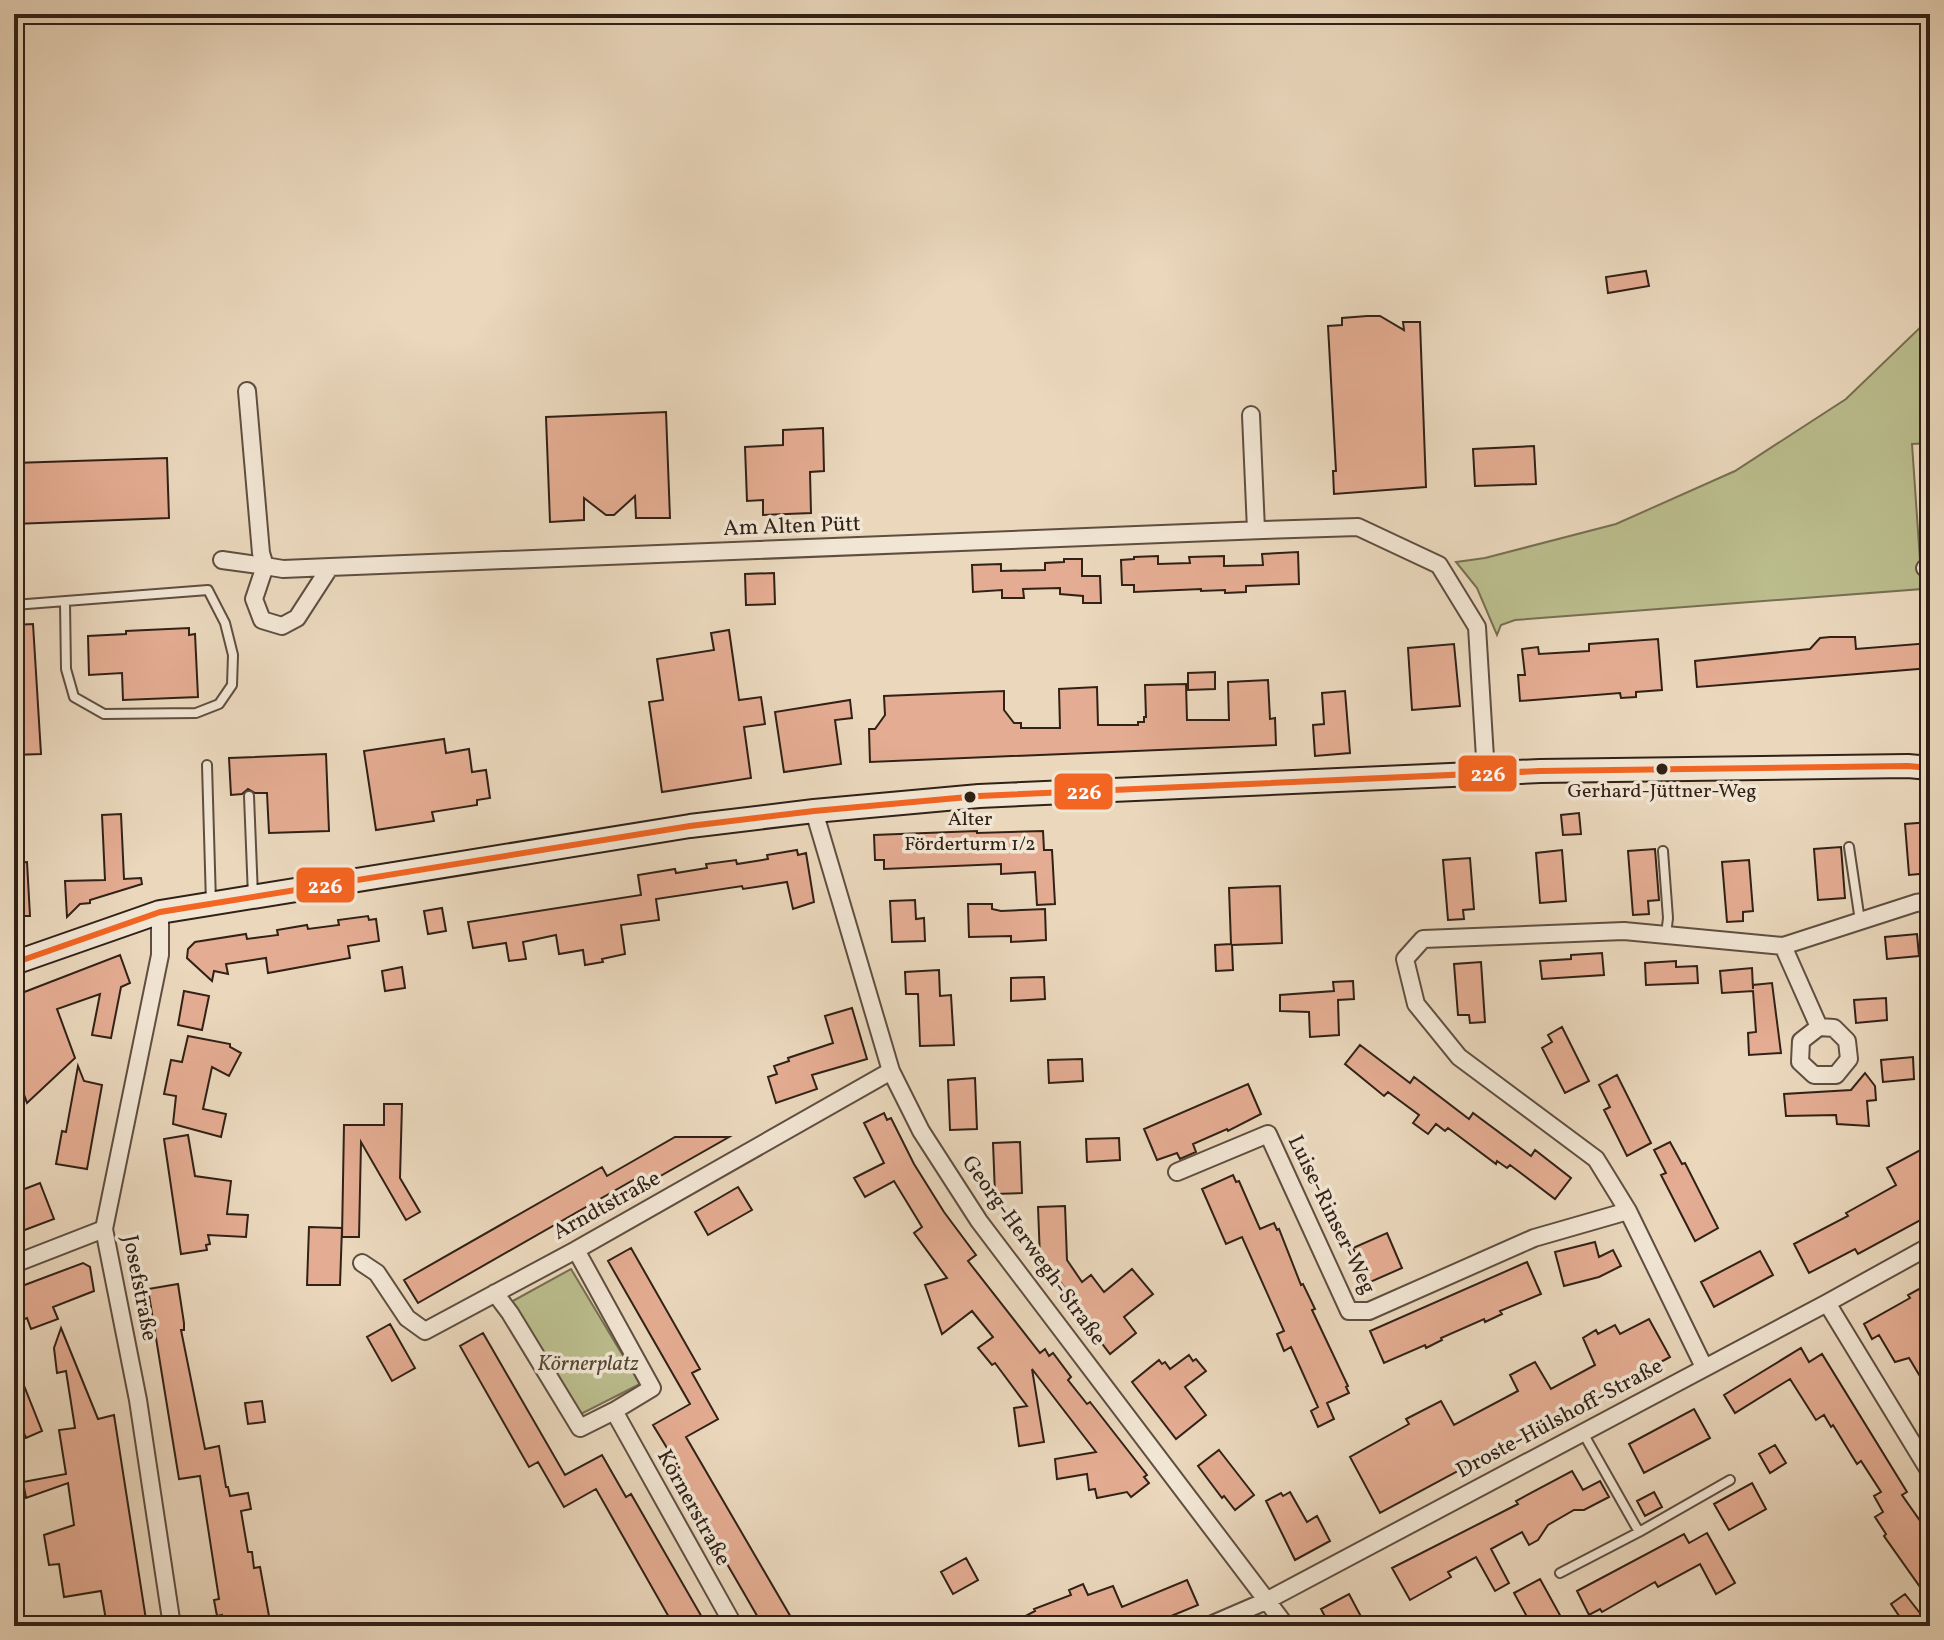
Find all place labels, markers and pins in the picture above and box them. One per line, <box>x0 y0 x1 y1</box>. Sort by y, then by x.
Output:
marker: Gerhard-Jüttner-Weg <box>1654 761 1670 777</box>
place label: Gerhard-Jüttner-Weg <box>1567 778 1757 806</box>
marker: Alter Förderturm 1/2 <box>962 789 978 805</box>
place label: Alter Förderturm 1/2 <box>904 806 1036 859</box>

